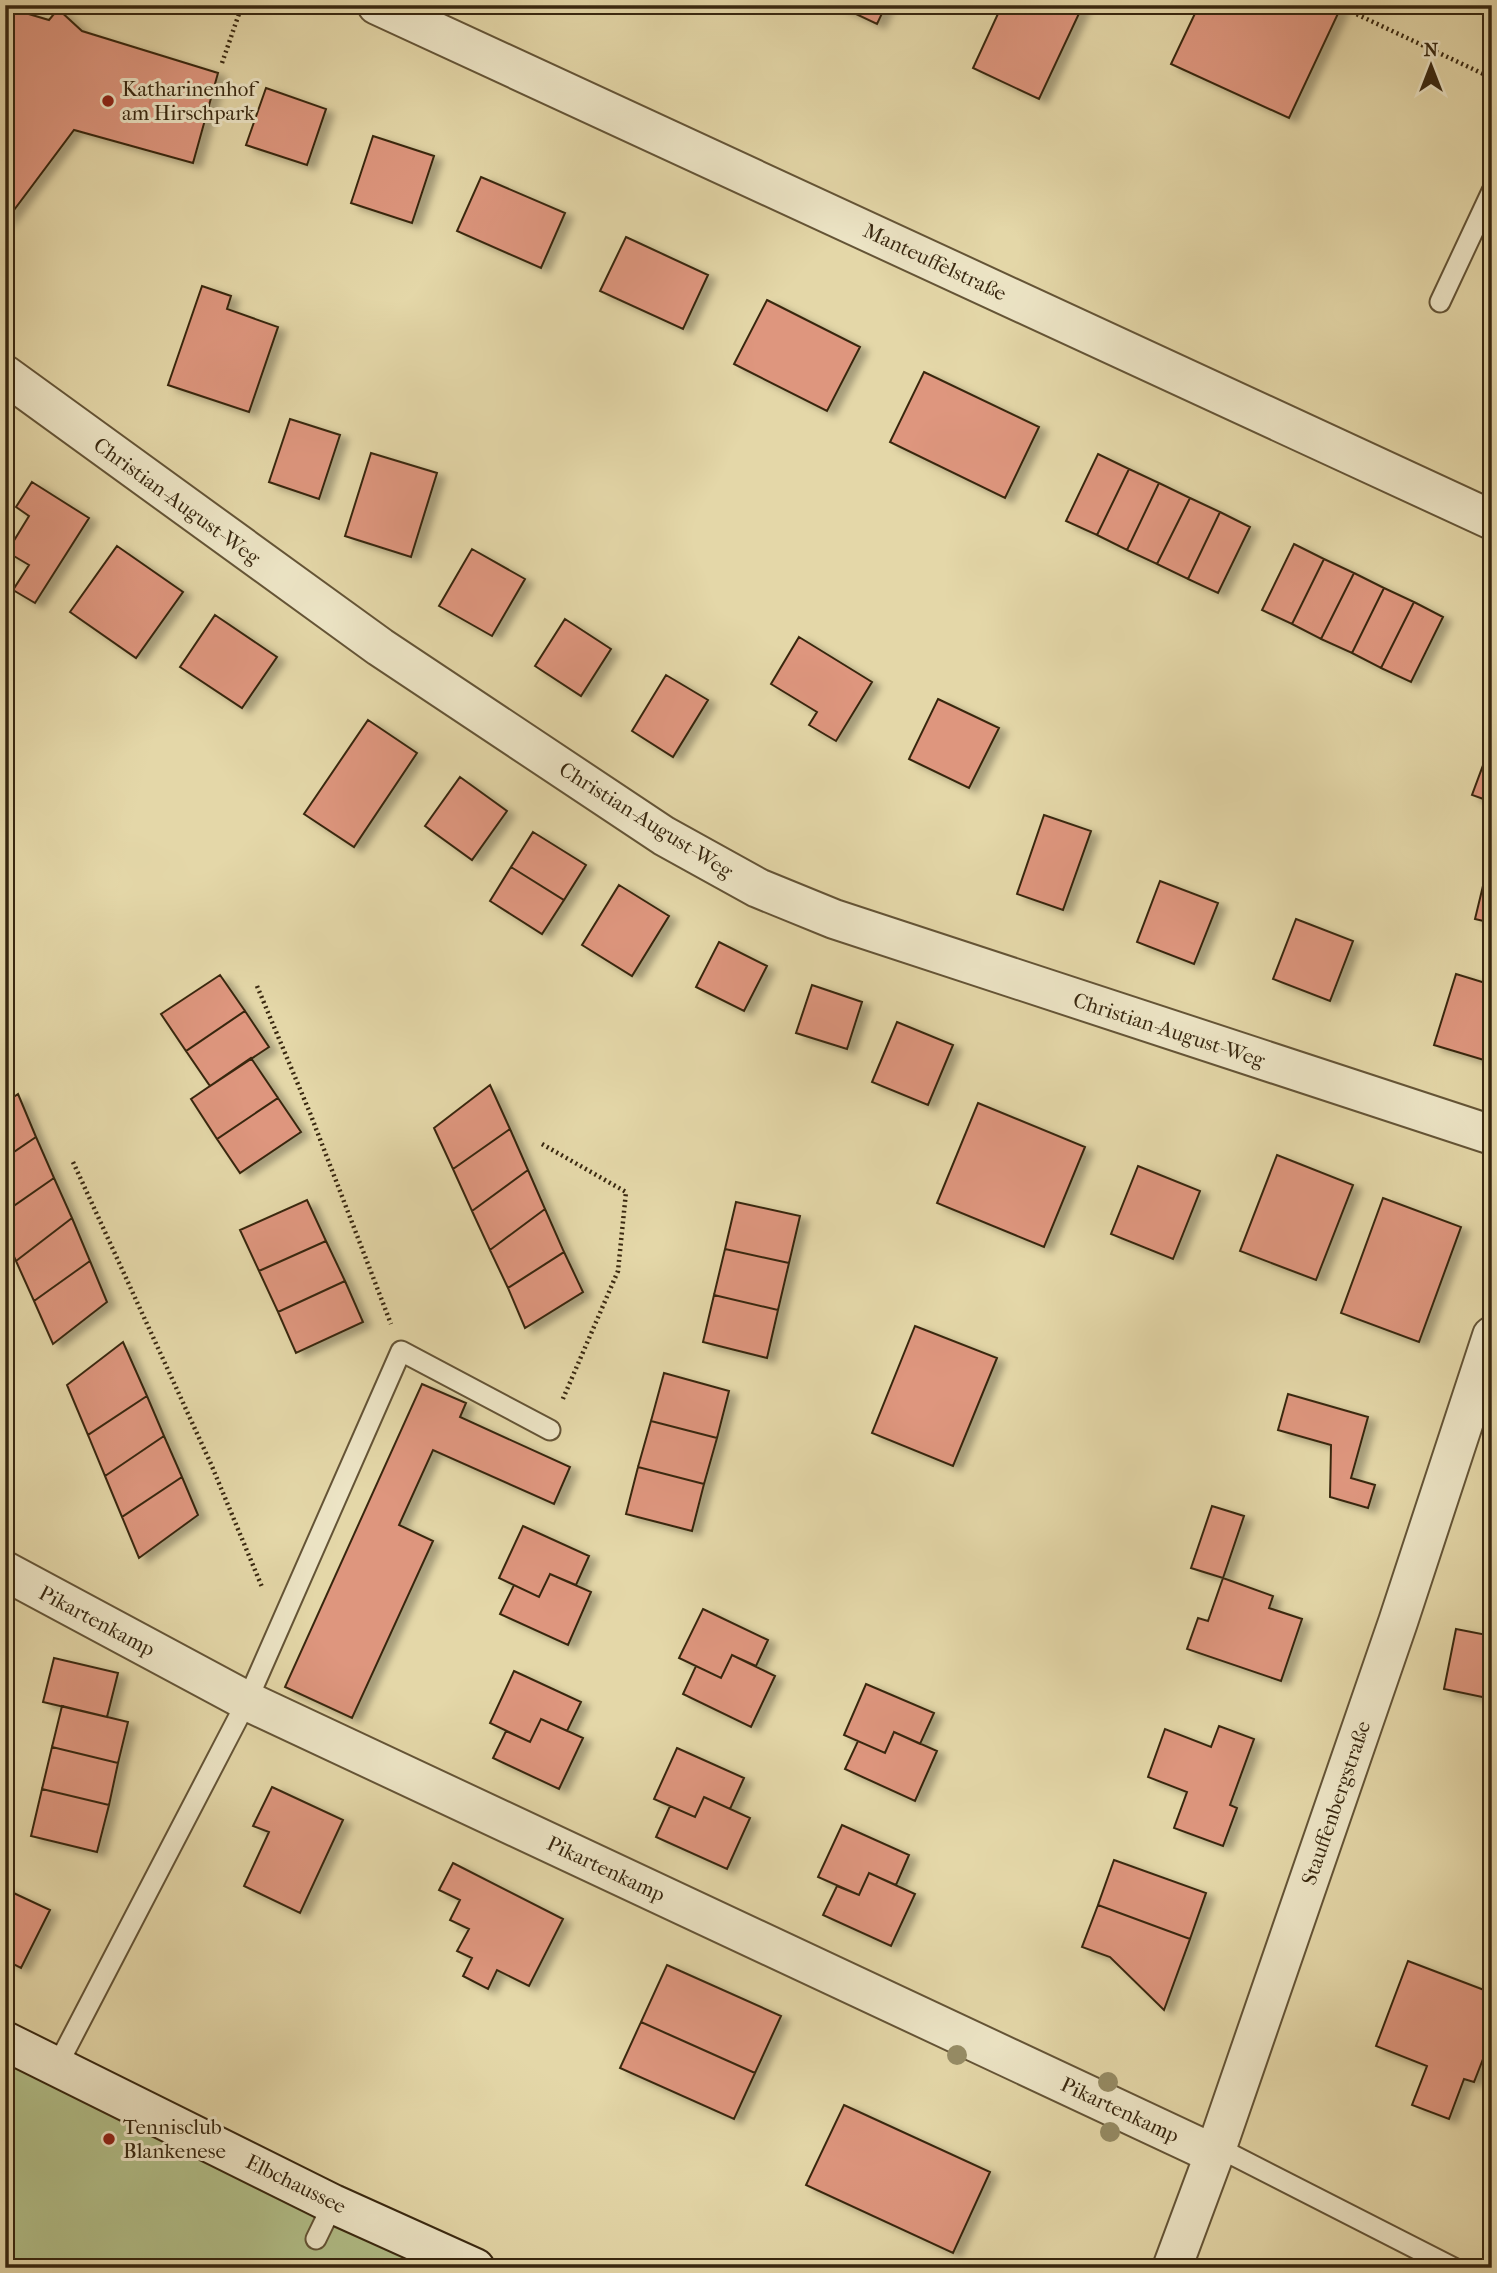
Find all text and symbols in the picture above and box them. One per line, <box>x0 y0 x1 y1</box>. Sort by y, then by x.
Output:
north arrow <box>1396 32 1466 102</box>
text: N <box>1424 39 1439 61</box>
place label: Katharinenhof am Hirschpark <box>122 77 259 125</box>
marker: Katharinenhof am Hirschpark <box>100 93 116 109</box>
street label: Manteuffelstraße <box>860 218 1010 306</box>
street label: Christian-August-Weg <box>89 432 266 570</box>
street label: Christian-August-Weg <box>555 757 738 884</box>
street label: Christian-August-Weg <box>1070 988 1269 1073</box>
street label: Pikartenkamp <box>35 1580 159 1662</box>
street label: Stauffenbergstraße <box>1297 1718 1375 1888</box>
street label: Pikartenkamp <box>543 1831 669 1907</box>
street label: Pikartenkamp <box>1057 2072 1183 2148</box>
place label: Tennisclub Blankenese <box>123 2115 226 2163</box>
marker: Tennisclub Blankenese <box>101 2131 117 2147</box>
street label: Elbchaussee <box>242 2149 350 2219</box>

